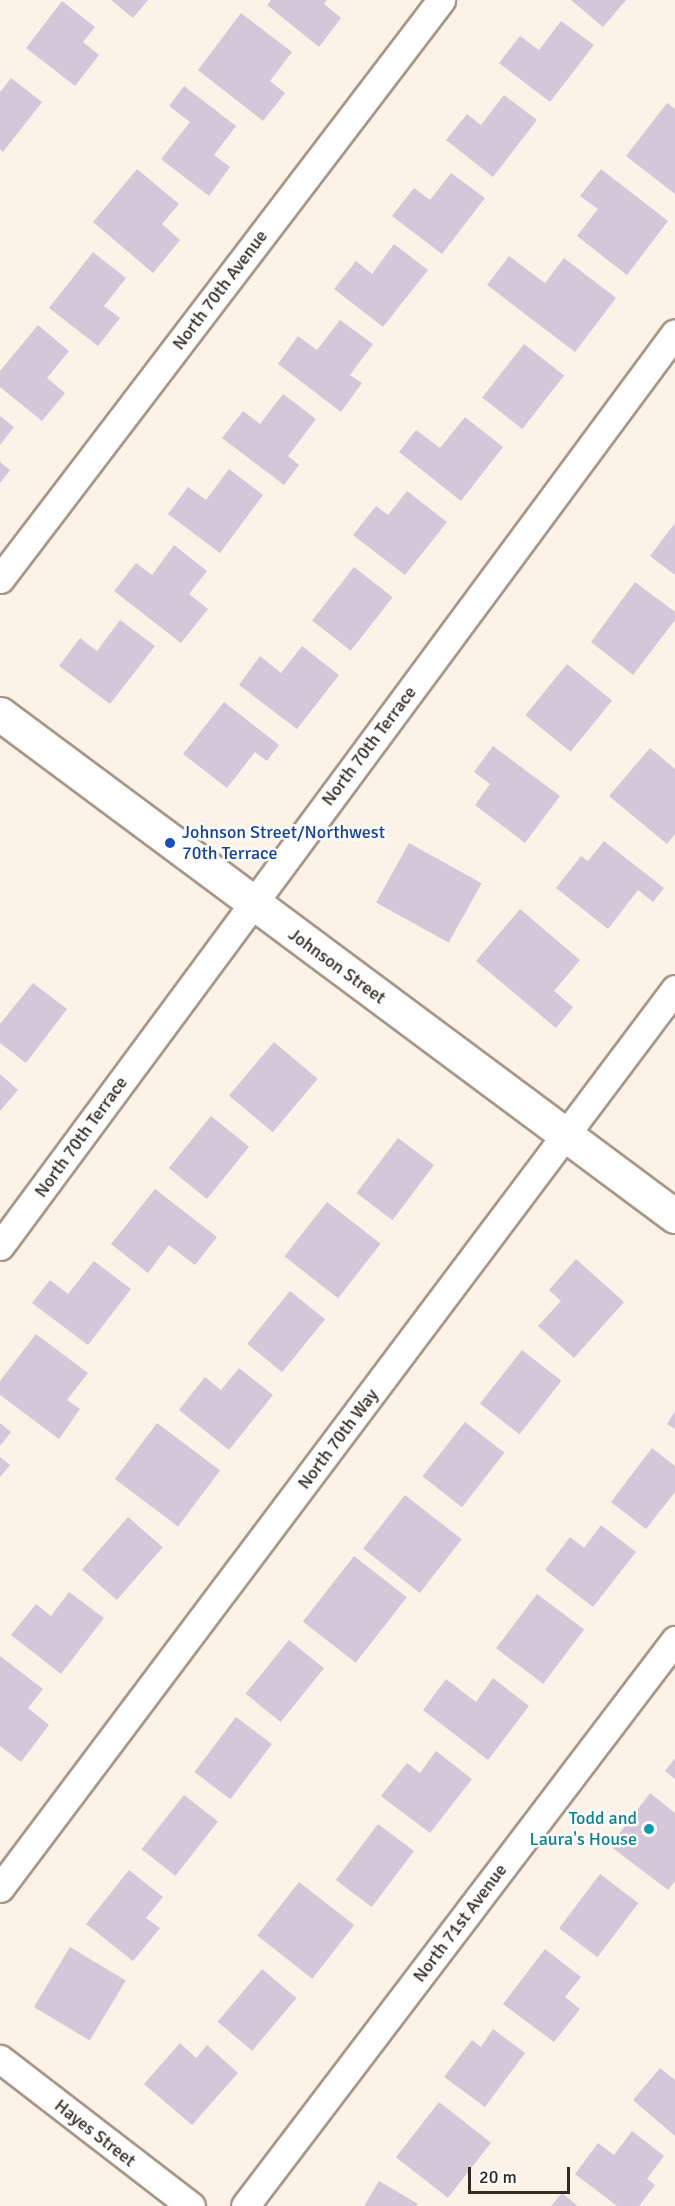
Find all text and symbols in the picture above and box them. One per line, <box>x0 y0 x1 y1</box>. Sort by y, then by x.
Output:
street label: North 70th Avenue <box>168 226 272 354</box>
street label: North 70th Terrace <box>317 682 421 810</box>
place label: Johnson Street/Northwest 70th Terrace <box>182 822 385 864</box>
marker: Johnson Street/Northwest 70th Terrace <box>163 836 177 850</box>
street label: Johnson Street <box>284 923 390 1009</box>
street label: North 70th Terrace <box>30 1072 132 1202</box>
street label: North 70th Way <box>293 1385 383 1493</box>
place label: Todd and Laura's House <box>529 1808 637 1850</box>
marker: Todd and Laura's House <box>642 1822 656 1836</box>
street label: North 71st Avenue <box>408 1860 512 1986</box>
street label: Hayes Street <box>50 2095 140 2171</box>
scale bar <box>471 2155 573 2193</box>
text: 20 m <box>479 2166 517 2188</box>

